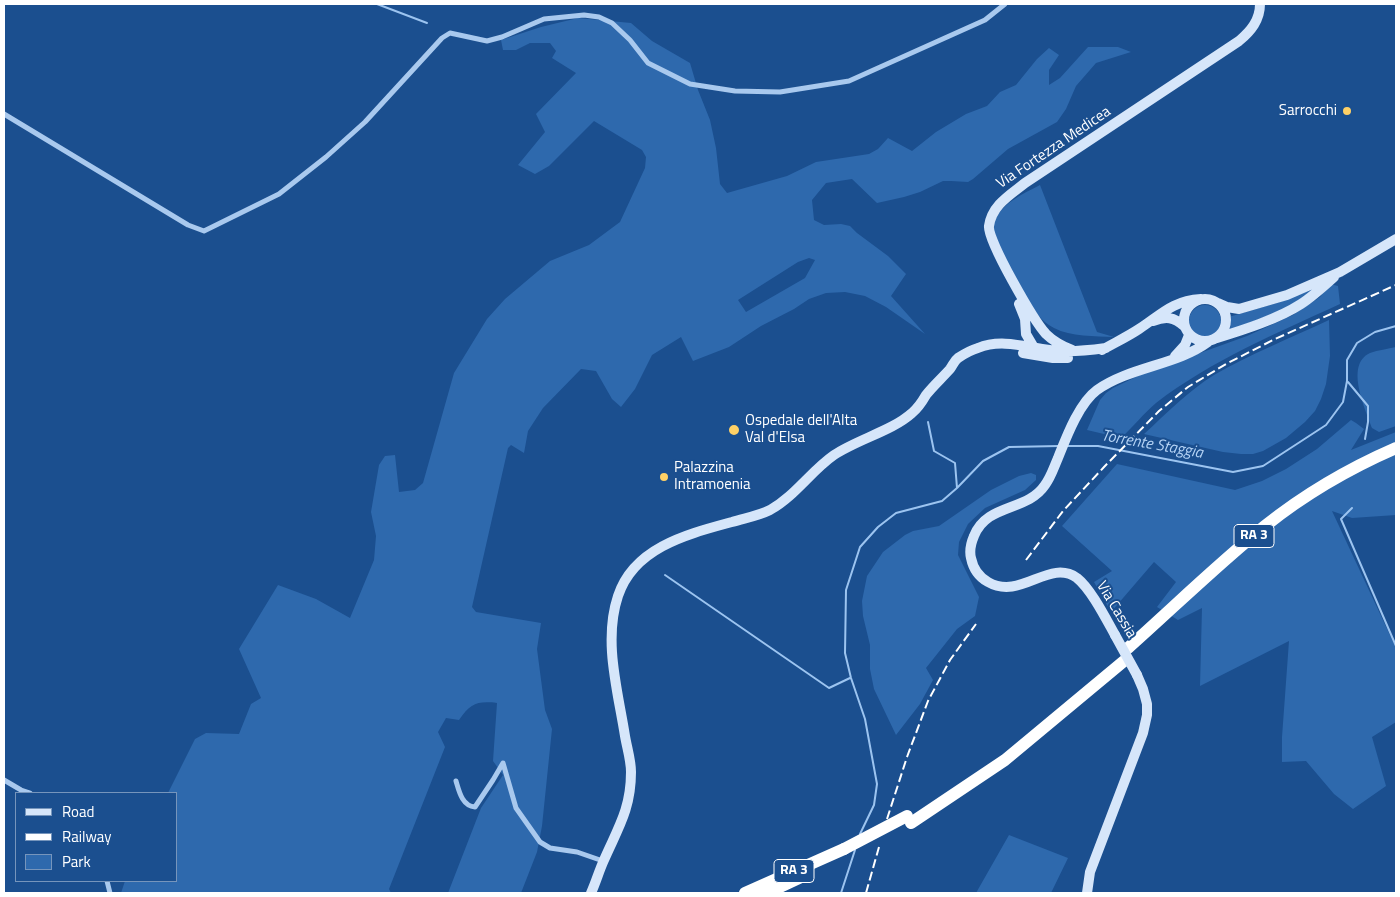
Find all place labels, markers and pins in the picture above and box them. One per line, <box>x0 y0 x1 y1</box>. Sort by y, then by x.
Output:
place label: Sarrocchi <box>1279 102 1337 120</box>
marker: Sarrocchi <box>1341 105 1353 117</box>
place label: Ospedale dell'Alta Val d'Elsa <box>745 412 857 447</box>
marker: Ospedale dell'Alta Val d'Elsa <box>727 423 741 437</box>
place label: Palazzina Intramoenia <box>674 459 751 494</box>
marker: Palazzina Intramoenia <box>658 471 670 483</box>

